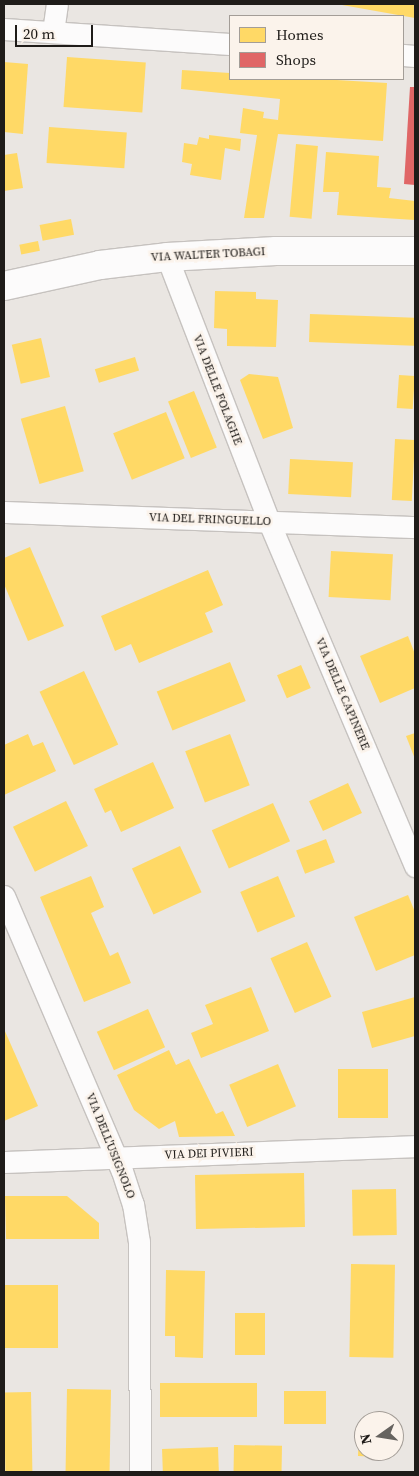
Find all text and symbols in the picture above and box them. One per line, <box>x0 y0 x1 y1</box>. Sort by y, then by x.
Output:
scale bar <box>18 15 95 47</box>
legend <box>229 15 404 80</box>
text: 20 m <box>23 23 55 44</box>
text: Homes <box>276 24 323 45</box>
text: Shops <box>276 49 316 70</box>
street label: VIA WALTER TOBAGI <box>150 245 266 265</box>
street label: VIA DELLE FOLAGHE <box>189 333 245 447</box>
street label: VIA DEL FRINGUELLO <box>149 511 271 529</box>
street label: VIA DELLE CAPINERE <box>312 636 372 752</box>
street label: VIA DELL'USIGNOLO <box>82 1091 138 1201</box>
street label: VIA DEI PIVIERI <box>164 1145 254 1163</box>
north arrow <box>354 1411 404 1461</box>
text: N <box>354 1432 376 1446</box>

